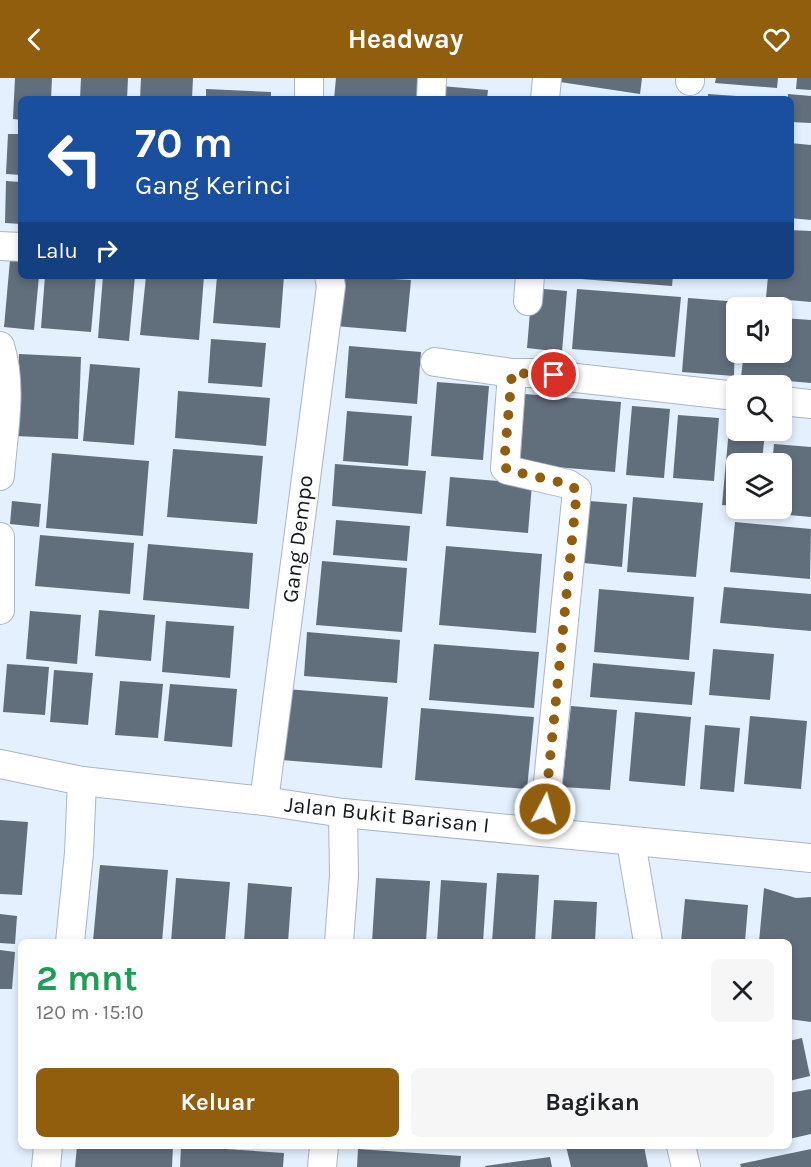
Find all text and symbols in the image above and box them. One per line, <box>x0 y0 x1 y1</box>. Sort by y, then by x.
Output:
icon: back <box>18 23 51 56</box>
text: Headway <box>348 23 463 55</box>
icon: heart <box>760 23 793 56</box>
text: 70 m <box>135 118 233 168</box>
icon: left <box>36 120 114 198</box>
text: Gang Kerinci <box>135 169 292 201</box>
icon: right <box>90 234 123 267</box>
text: Lalu <box>36 238 78 264</box>
map controls <box>726 297 792 519</box>
button: sound <box>726 297 792 363</box>
pin <box>528 349 579 400</box>
icon: arrive <box>537 358 570 391</box>
button: search <box>726 375 792 441</box>
button: layers <box>726 453 792 519</box>
street label: Gang Dempo <box>277 474 319 604</box>
position arrow <box>513 777 577 841</box>
street label: Jalan Bukit Barisan I <box>283 791 491 839</box>
text: 2 mnt <box>36 957 138 999</box>
button: close <box>711 959 774 1022</box>
text: 120 m · 15:10 <box>36 1001 144 1024</box>
button: Keluar <box>36 1068 399 1137</box>
button: Bagikan <box>411 1068 774 1137</box>

